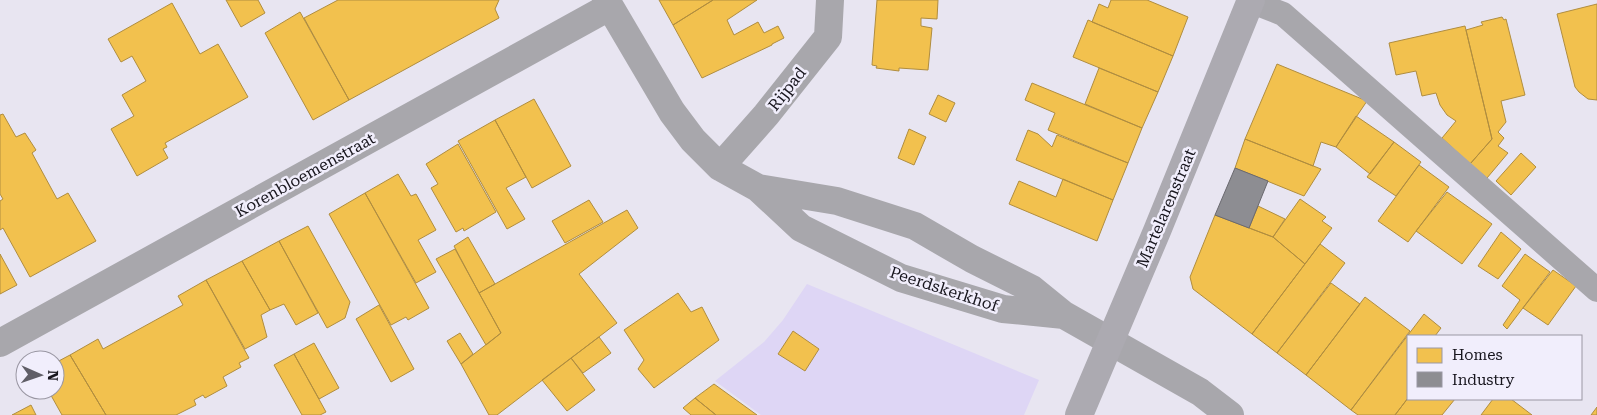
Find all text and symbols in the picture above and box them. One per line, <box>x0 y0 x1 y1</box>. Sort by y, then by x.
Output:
street label: Rijpad <box>764 63 810 115</box>
street label: Korenbloemenstraat <box>232 129 378 221</box>
street label: Martelarenstraat <box>1132 146 1200 270</box>
street label: Peerdskerkhof <box>887 263 1001 316</box>
legend <box>1407 335 1582 400</box>
text: Homes <box>1452 346 1503 364</box>
north arrow <box>15 350 65 400</box>
text: N <box>45 370 61 381</box>
text: Industry <box>1452 371 1514 389</box>

